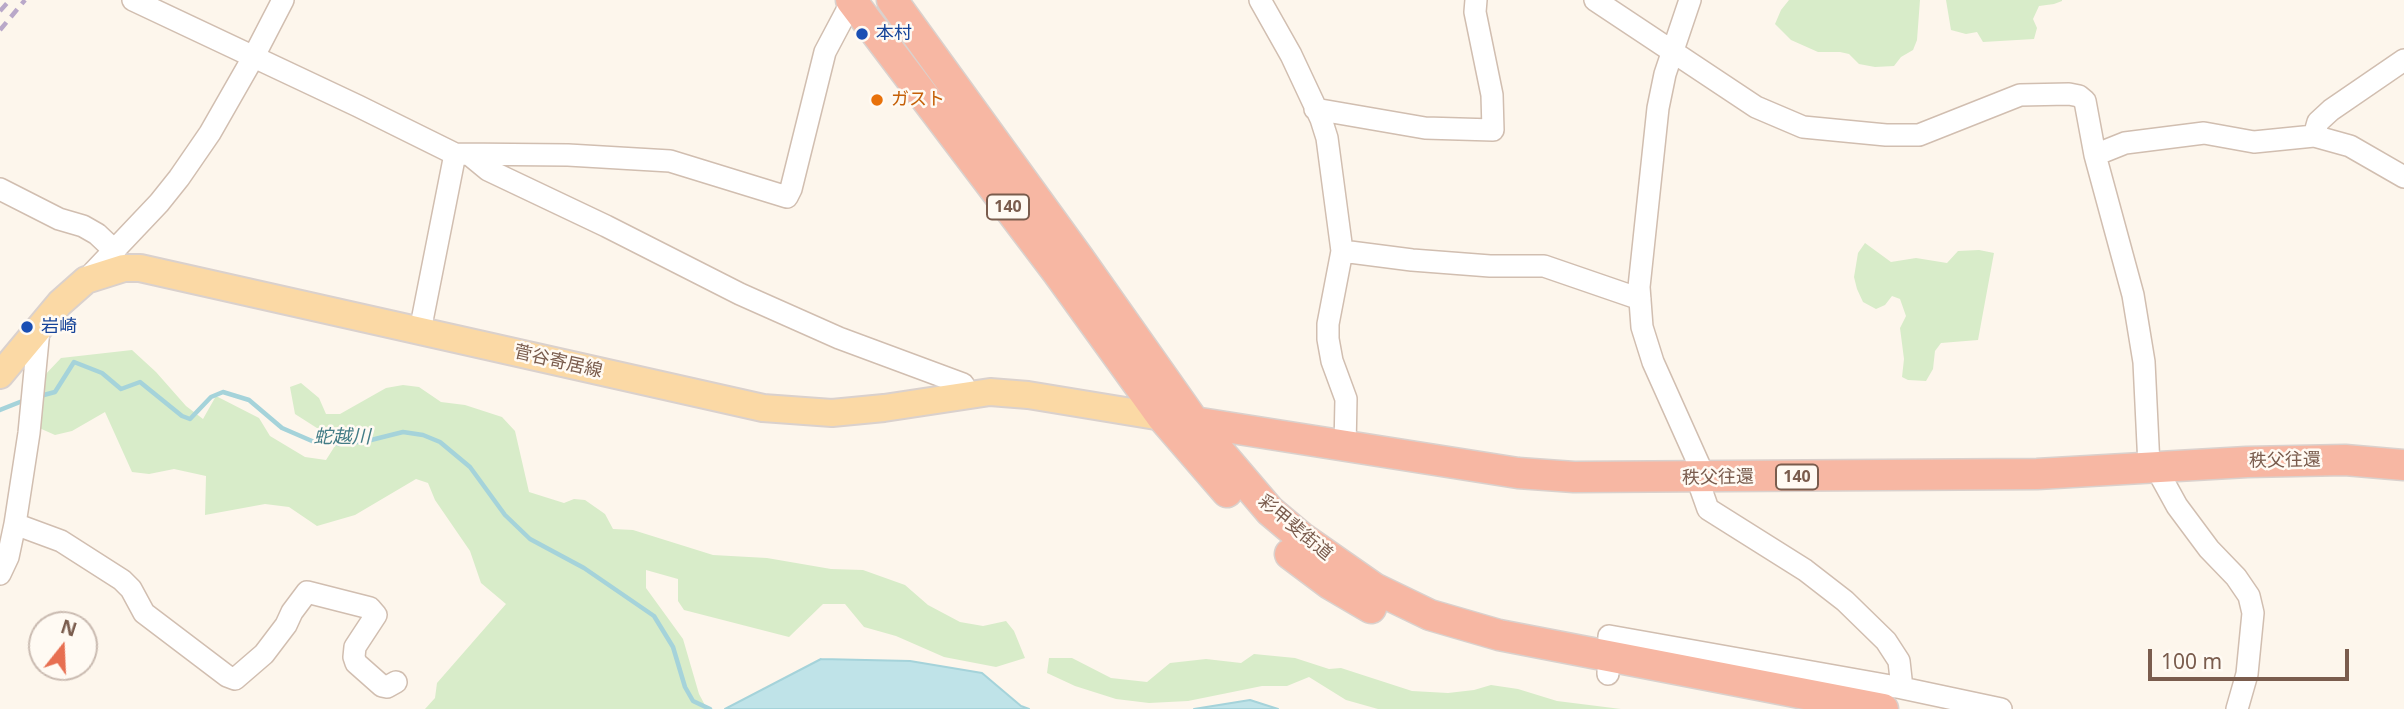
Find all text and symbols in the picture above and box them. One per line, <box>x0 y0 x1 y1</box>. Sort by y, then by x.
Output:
place label: 本村 <box>876 23 912 45</box>
marker: 本村 <box>854 26 870 42</box>
place label: ガスト <box>891 89 945 111</box>
marker: ガスト <box>869 92 885 108</box>
road number: 140 <box>987 195 1029 220</box>
place label: 岩崎 <box>41 316 77 338</box>
marker: 岩崎 <box>19 319 35 335</box>
street label: 菅谷寄居線 <box>512 341 604 383</box>
water label: 蛇越川 <box>314 427 370 449</box>
street label: 秩父往還 <box>2249 450 2321 472</box>
road number: 140 <box>1776 464 1818 490</box>
street label: 秩父往還 <box>1682 467 1754 489</box>
street label: 彩甲斐街道 <box>1254 491 1336 565</box>
north arrow <box>28 611 98 681</box>
text: N <box>57 613 80 643</box>
scale bar <box>2152 636 2353 680</box>
text: 100 m <box>2161 647 2222 675</box>

